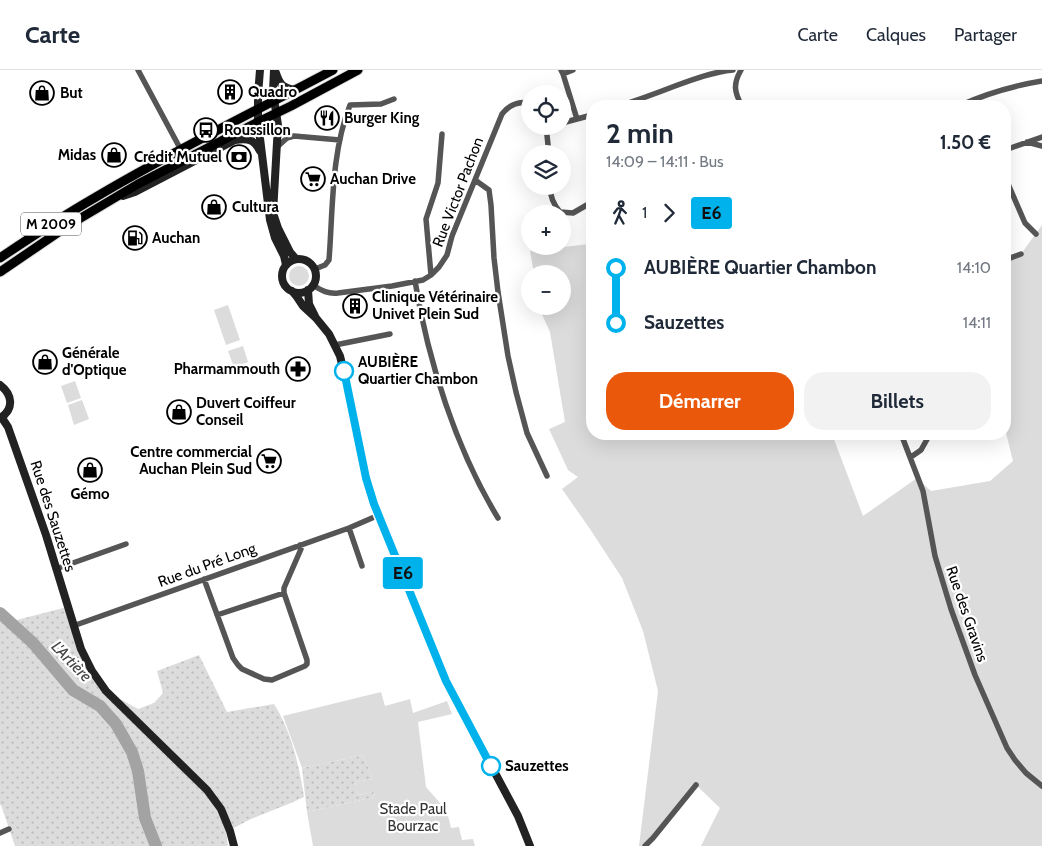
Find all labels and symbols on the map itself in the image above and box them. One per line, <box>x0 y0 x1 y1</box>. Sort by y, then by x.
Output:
building icon: Quadro <box>217 79 243 105</box>
shop icon: But <box>29 80 55 106</box>
place label: Quadro <box>248 83 297 101</box>
place label: But <box>60 84 83 102</box>
restaurant icon: Burger King <box>314 105 340 131</box>
place label: Burger King <box>344 109 420 127</box>
bus stop icon: Roussillon <box>193 117 219 143</box>
place label: Roussillon <box>224 121 291 139</box>
street label: Rue Victor Pachon <box>429 135 487 249</box>
shop icon: Midas <box>101 142 127 168</box>
bank icon: Crédit Mutuel <box>226 144 252 170</box>
place label: Midas <box>58 146 96 164</box>
place label: Crédit Mutuel <box>134 148 222 166</box>
supermarket icon: Auchan Drive <box>300 166 326 192</box>
place label: Auchan Drive <box>330 170 416 188</box>
shop icon: Cultura <box>201 194 227 220</box>
place label: Cultura <box>232 198 279 216</box>
road number: M 2009 <box>21 212 81 236</box>
fuel station icon: Auchan <box>122 225 148 251</box>
place label: Auchan <box>152 229 200 247</box>
place label: Clinique Vétérinaire Univet Plein Sud <box>372 288 498 323</box>
building icon: Clinique Vétérinaire Univet Plein Sud <box>342 293 368 319</box>
place label: Générale d'Optique <box>62 344 127 379</box>
shop icon: Générale d'Optique <box>32 349 58 375</box>
place label: AUBIÈRE Quartier Chambon <box>358 352 478 388</box>
pharmacy icon: Pharmammouth <box>285 356 311 382</box>
place label: Pharmammouth <box>174 360 280 378</box>
marker: AUBIÈRE Quartier Chambon <box>334 361 354 381</box>
place label: Duvert Coiffeur Conseil <box>196 394 296 429</box>
shop icon: Duvert Coiffeur Conseil <box>166 399 192 425</box>
place label: Centre commercial Auchan Plein Sud <box>130 443 252 478</box>
supermarket icon: Centre commercial Auchan Plein Sud <box>256 448 282 474</box>
shop icon: Gémo <box>77 457 103 483</box>
street label: Rue des Sauzettes <box>27 458 79 574</box>
place label: Gémo <box>70 485 110 503</box>
street label: Rue du Pré Long <box>156 539 259 591</box>
line badge: E6 <box>380 557 426 589</box>
street label: Rue des Gravins <box>942 564 992 664</box>
water label: L'Artière <box>48 637 96 686</box>
marker: Sauzettes <box>481 756 501 776</box>
place label: Sauzettes <box>505 757 568 775</box>
park label: Stade Paul Bourzac <box>379 800 447 835</box>

